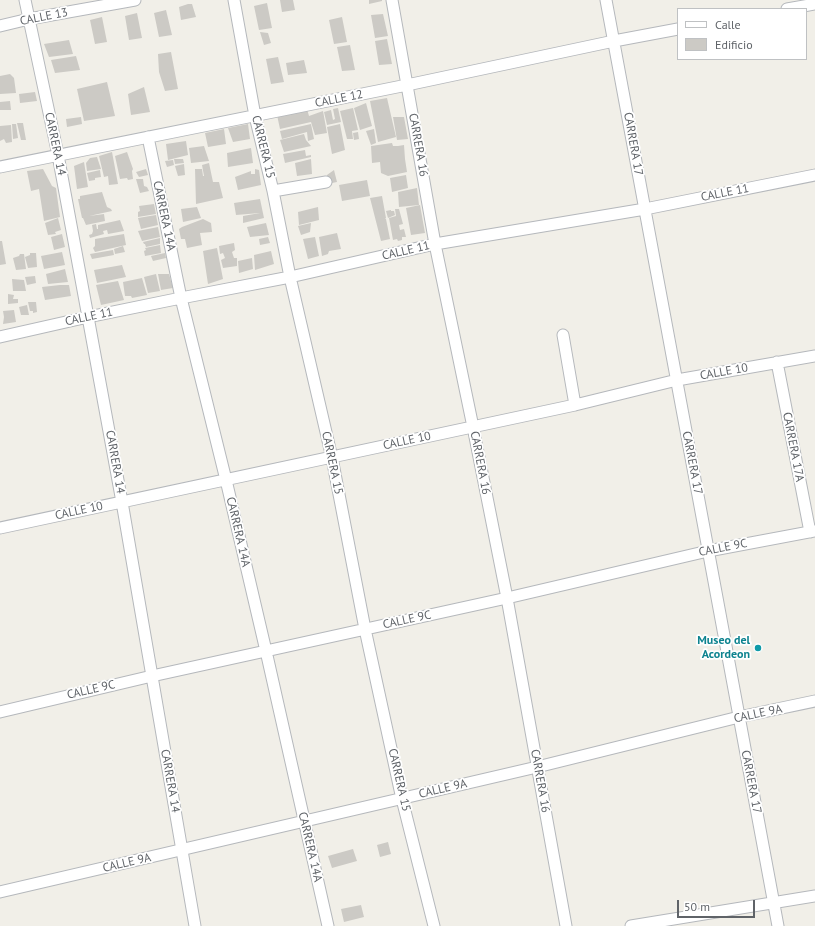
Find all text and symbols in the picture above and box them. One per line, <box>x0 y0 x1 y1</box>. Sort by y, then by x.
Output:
street label: CALLE 13 <box>19 5 69 29</box>
legend <box>677 8 807 60</box>
text: Calle <box>715 17 741 32</box>
text: Edificio <box>715 37 753 52</box>
street label: CALLE 12 <box>314 87 364 111</box>
street label: CARRERA 14 <box>41 111 69 177</box>
street label: CARRERA 17 <box>620 111 646 177</box>
street label: CARRERA 16 <box>405 112 431 178</box>
street label: CARRERA 15 <box>248 114 278 180</box>
street label: CARRERA 14A <box>150 180 178 252</box>
street label: CALLE 11 <box>700 181 750 205</box>
street label: CALLE 11 <box>381 239 431 263</box>
street label: CALLE 11 <box>64 305 114 329</box>
street label: CALLE 10 <box>699 361 749 383</box>
street label: CARRERA 17A <box>779 411 807 483</box>
street label: CARRERA 14 <box>102 429 128 495</box>
street label: CALLE 10 <box>382 429 432 453</box>
street label: CARRERA 15 <box>318 430 346 496</box>
street label: CARRERA 16 <box>467 430 493 496</box>
street label: CARRERA 17 <box>679 430 705 496</box>
street label: CARRERA 14A <box>223 496 253 568</box>
street label: CALLE 10 <box>54 499 104 523</box>
street label: CALLE 9C <box>698 536 748 560</box>
street label: CALLE 9C <box>382 608 432 632</box>
place label: Museo del Acordeon <box>697 634 750 662</box>
marker: Museo del Acordeon <box>753 643 763 653</box>
street label: CALLE 9C <box>66 677 116 703</box>
street label: CALLE 9A <box>732 702 784 726</box>
street label: CARRERA 15 <box>385 747 413 813</box>
street label: CARRERA 14 <box>157 748 183 814</box>
street label: CARRERA 16 <box>527 748 553 814</box>
street label: CARRERA 17 <box>738 749 764 815</box>
street label: CALLE 9A <box>417 776 469 802</box>
street label: CARRERA 14A <box>295 811 325 883</box>
street label: CALLE 9A <box>101 850 153 876</box>
scale bar <box>679 892 757 918</box>
text: 50 m <box>684 899 710 914</box>

